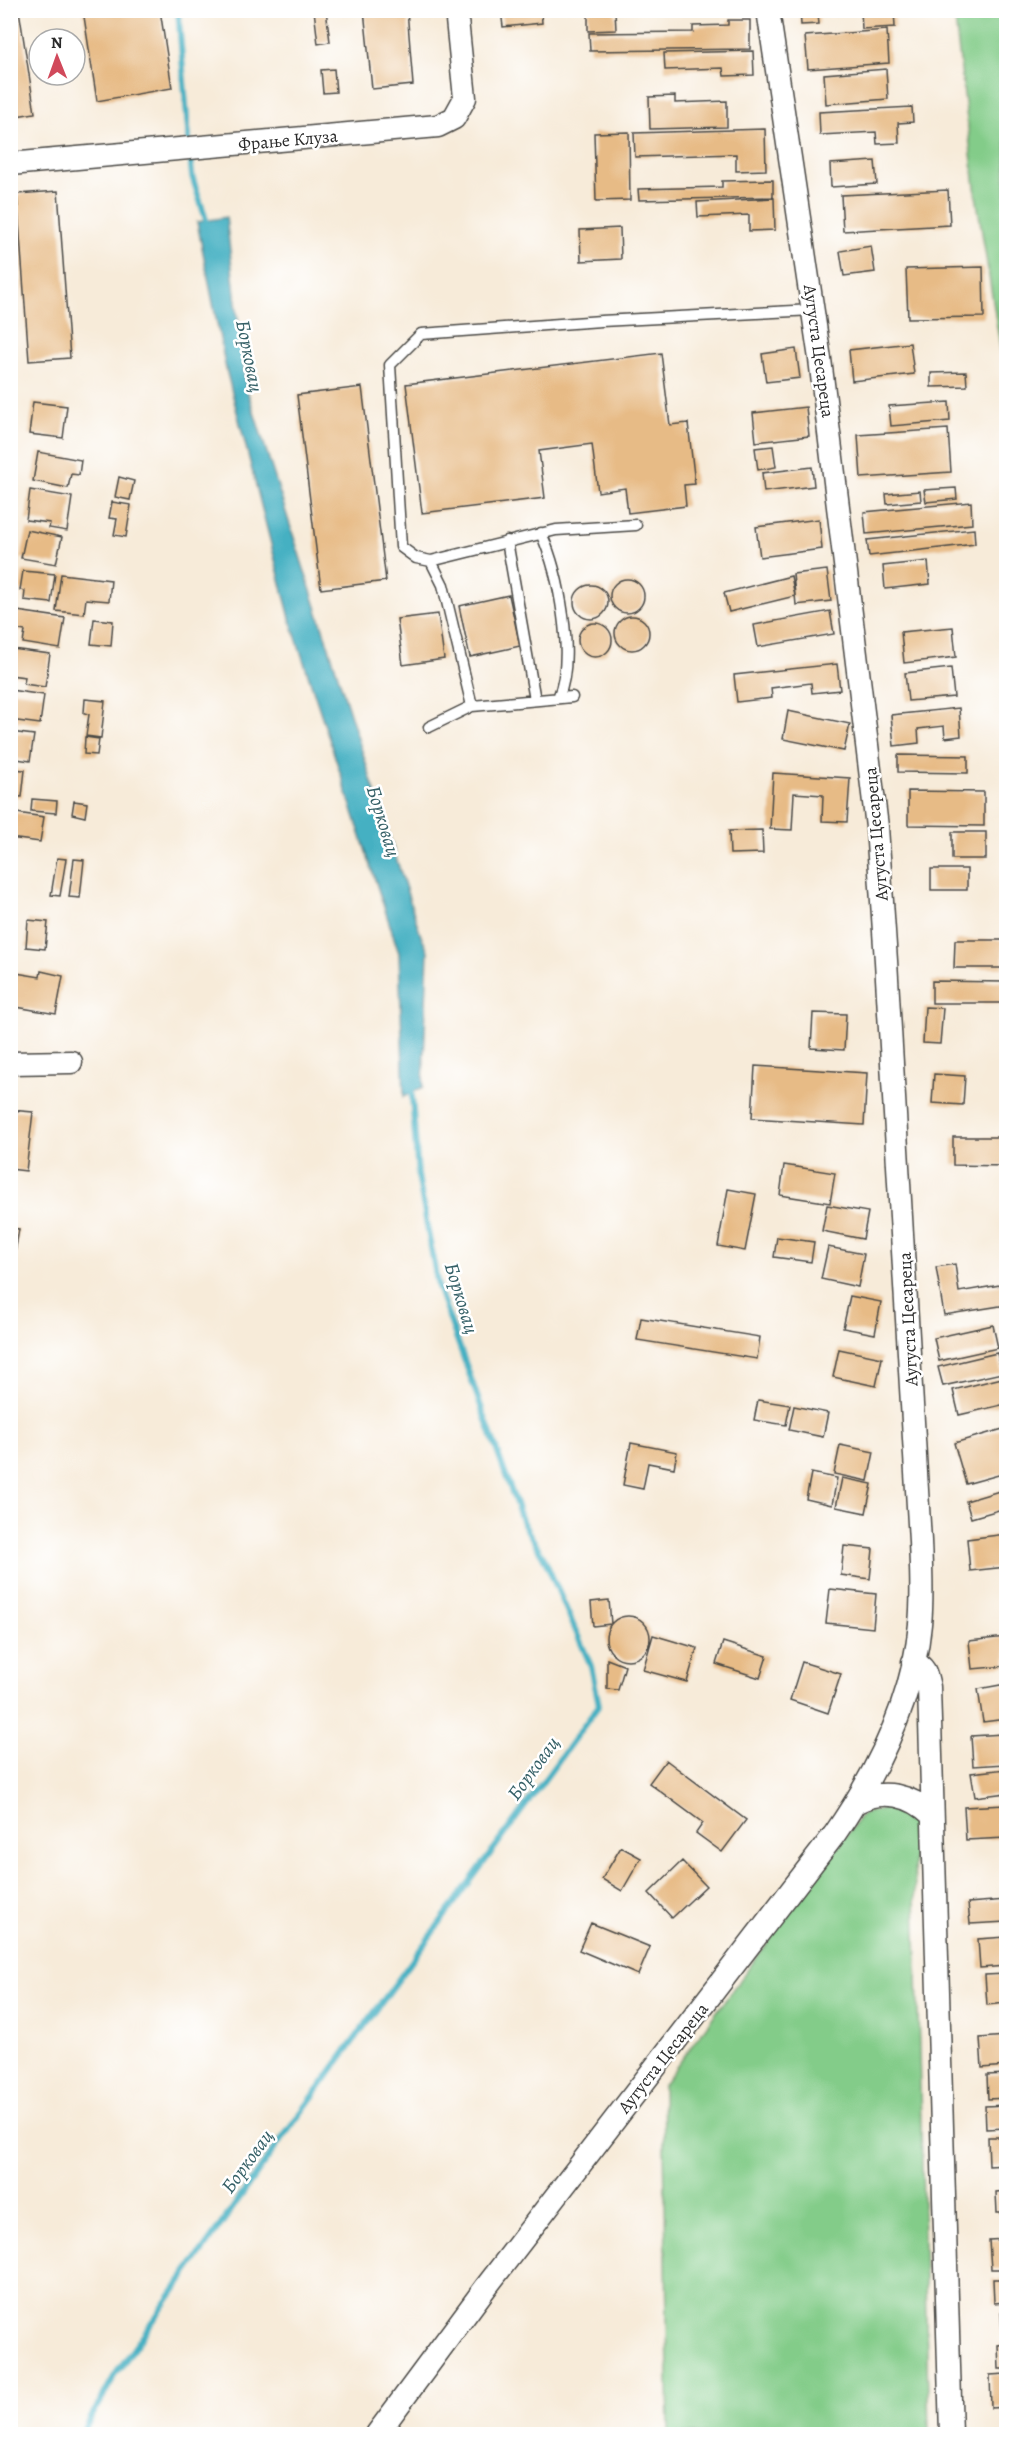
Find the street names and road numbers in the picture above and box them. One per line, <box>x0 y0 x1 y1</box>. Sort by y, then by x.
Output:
street label: Фрање Клуза <box>237 124 340 156</box>
street label: Аугуста Цесареца <box>798 282 840 420</box>
street label: Аугуста Цесареца <box>858 765 894 903</box>
street label: Аугуста Цесареца <box>892 1251 924 1388</box>
street label: Аугуста Цесареца <box>612 1997 714 2119</box>

